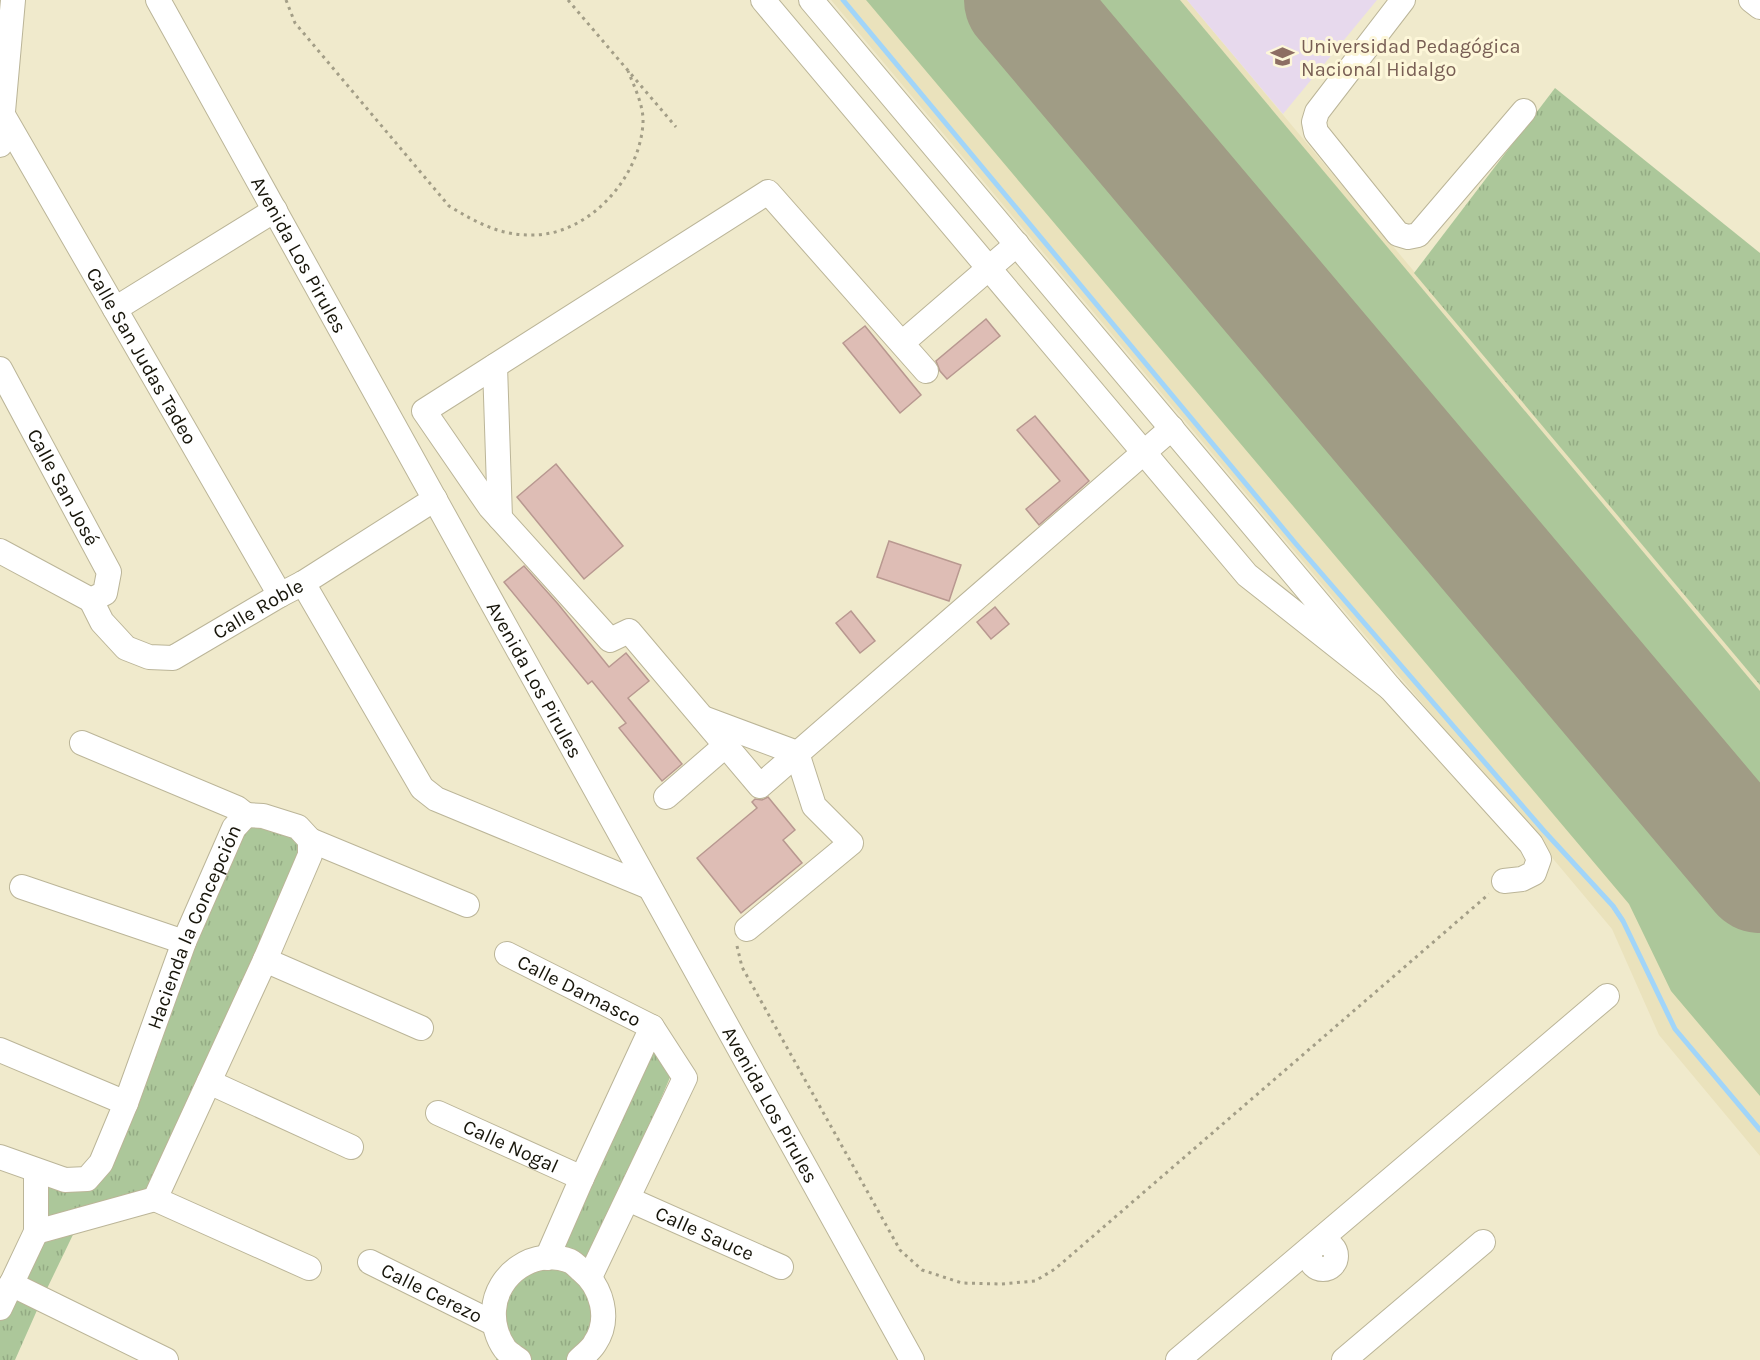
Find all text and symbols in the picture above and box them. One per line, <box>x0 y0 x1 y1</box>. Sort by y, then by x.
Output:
place label: Universidad Pedagógica Nacional Hidalgo <box>1301 35 1521 81</box>
school or university icon: Universidad Pedagógica Nacional Hidalgo <box>1270 44 1296 70</box>
street label: Avenida Los Pirules <box>247 172 352 337</box>
street label: Calle San Judas Tadeo <box>82 263 202 448</box>
street label: Calle San José <box>23 425 104 549</box>
street label: Calle Roble <box>209 574 307 644</box>
street label: Avenida Los Pirules <box>482 597 587 762</box>
street label: Hacienda la Concepción <box>142 821 246 1032</box>
street label: Calle Damasco <box>514 950 645 1031</box>
street label: Avenida Los Pirules <box>718 1022 823 1187</box>
street label: Calle Nogal <box>460 1114 562 1177</box>
street label: Calle Sauce <box>652 1201 758 1265</box>
street label: Calle Cerezo <box>377 1258 486 1327</box>

